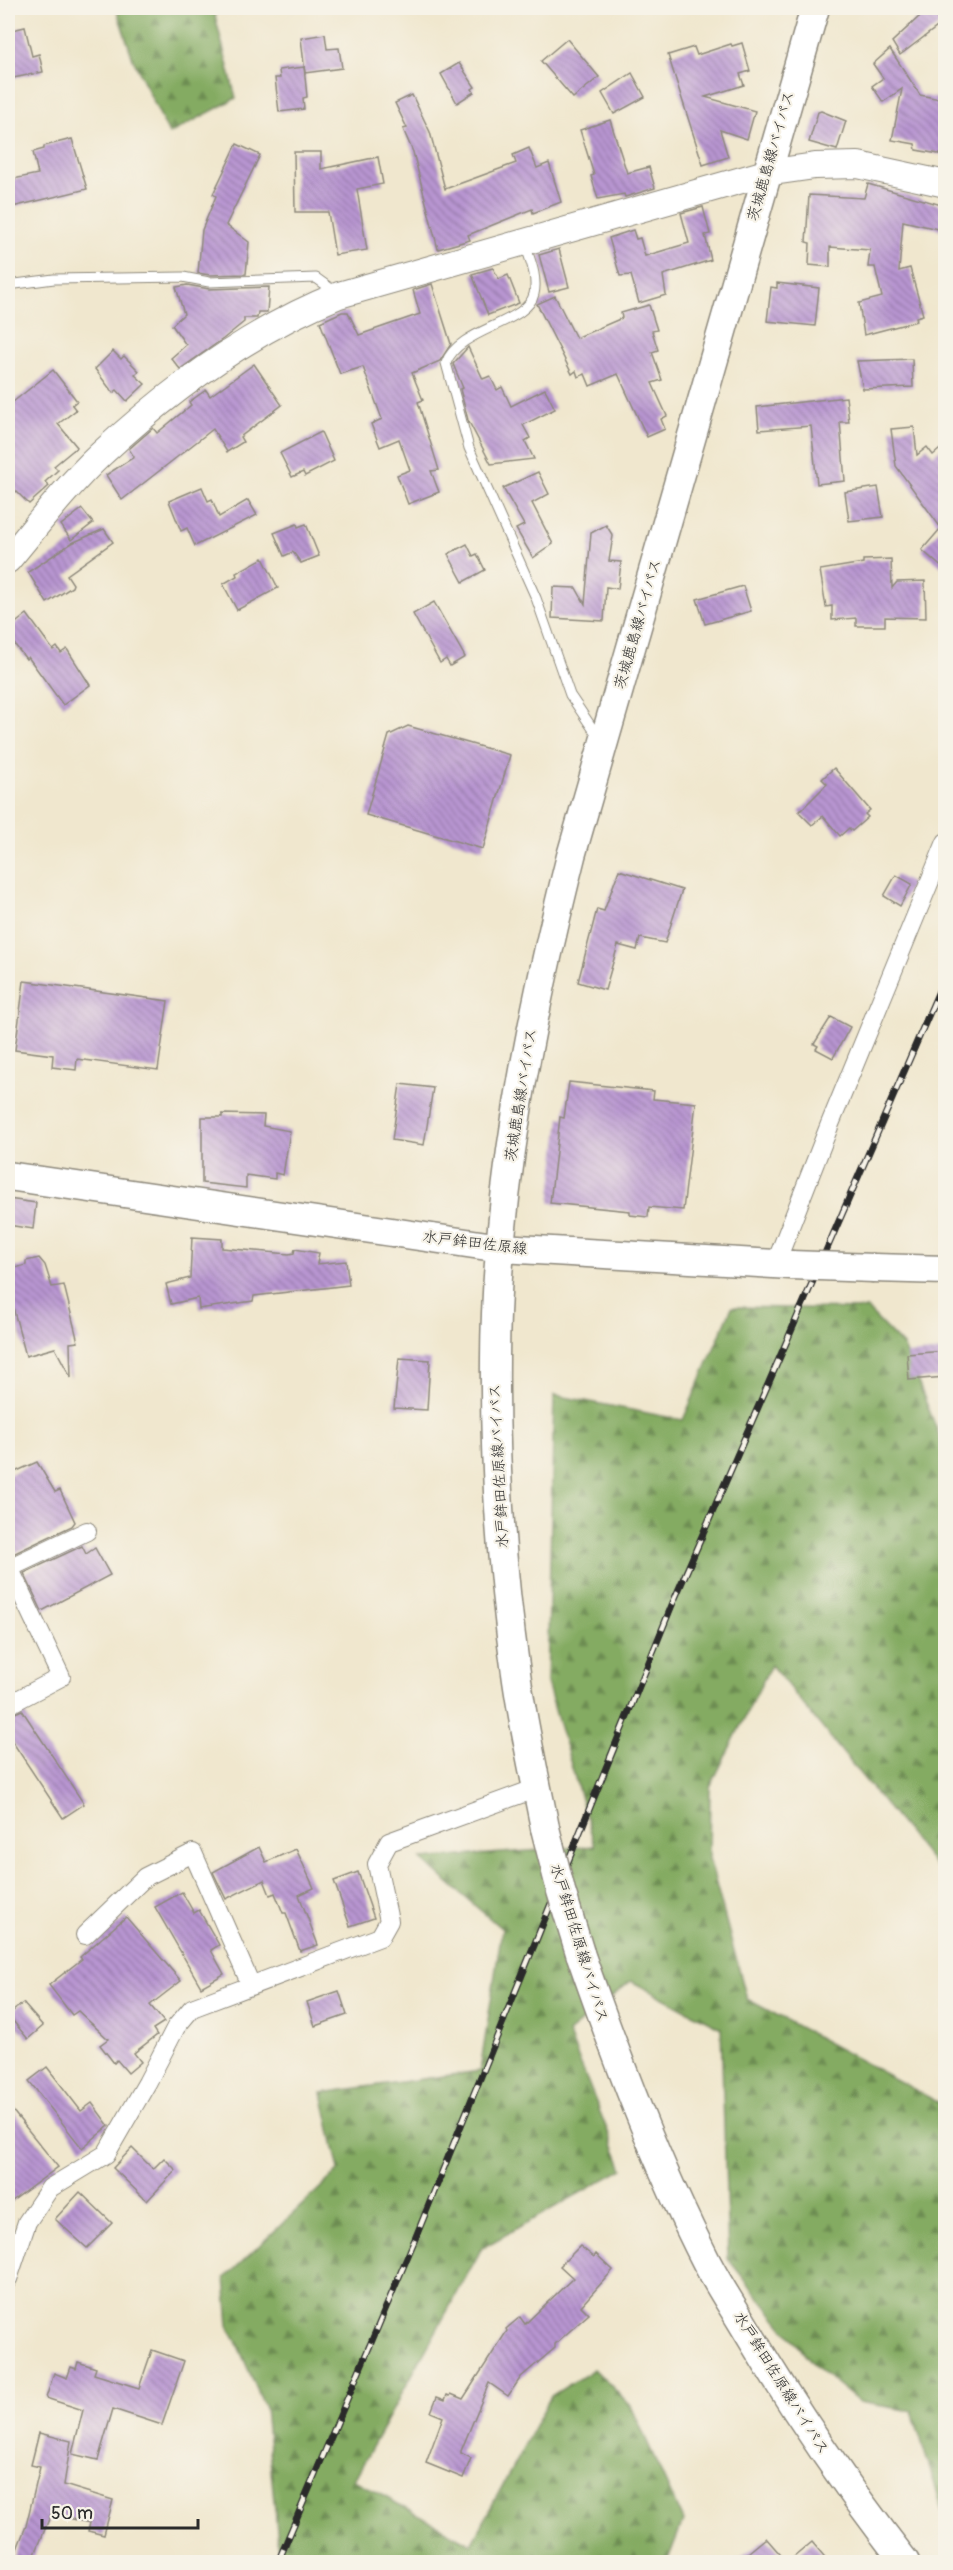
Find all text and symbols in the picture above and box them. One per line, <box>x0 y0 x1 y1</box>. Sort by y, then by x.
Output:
street label: 茨城鹿島線バイパス <box>743 89 799 223</box>
street label: 茨城鹿島線バイパス <box>610 557 666 691</box>
street label: 茨城鹿島線バイパス <box>501 1027 541 1163</box>
street label: 水戸鉾田佐原線 <box>422 1227 528 1259</box>
street label: 水戸鉾田佐原線バイパス <box>485 1383 513 1549</box>
street label: 水戸鉾田佐原線バイパス <box>546 1861 612 2025</box>
street label: 水戸鉾田佐原線バイパス <box>729 2308 833 2458</box>
scale bar <box>42 2492 198 2530</box>
text: 50 m <box>51 2502 93 2525</box>

